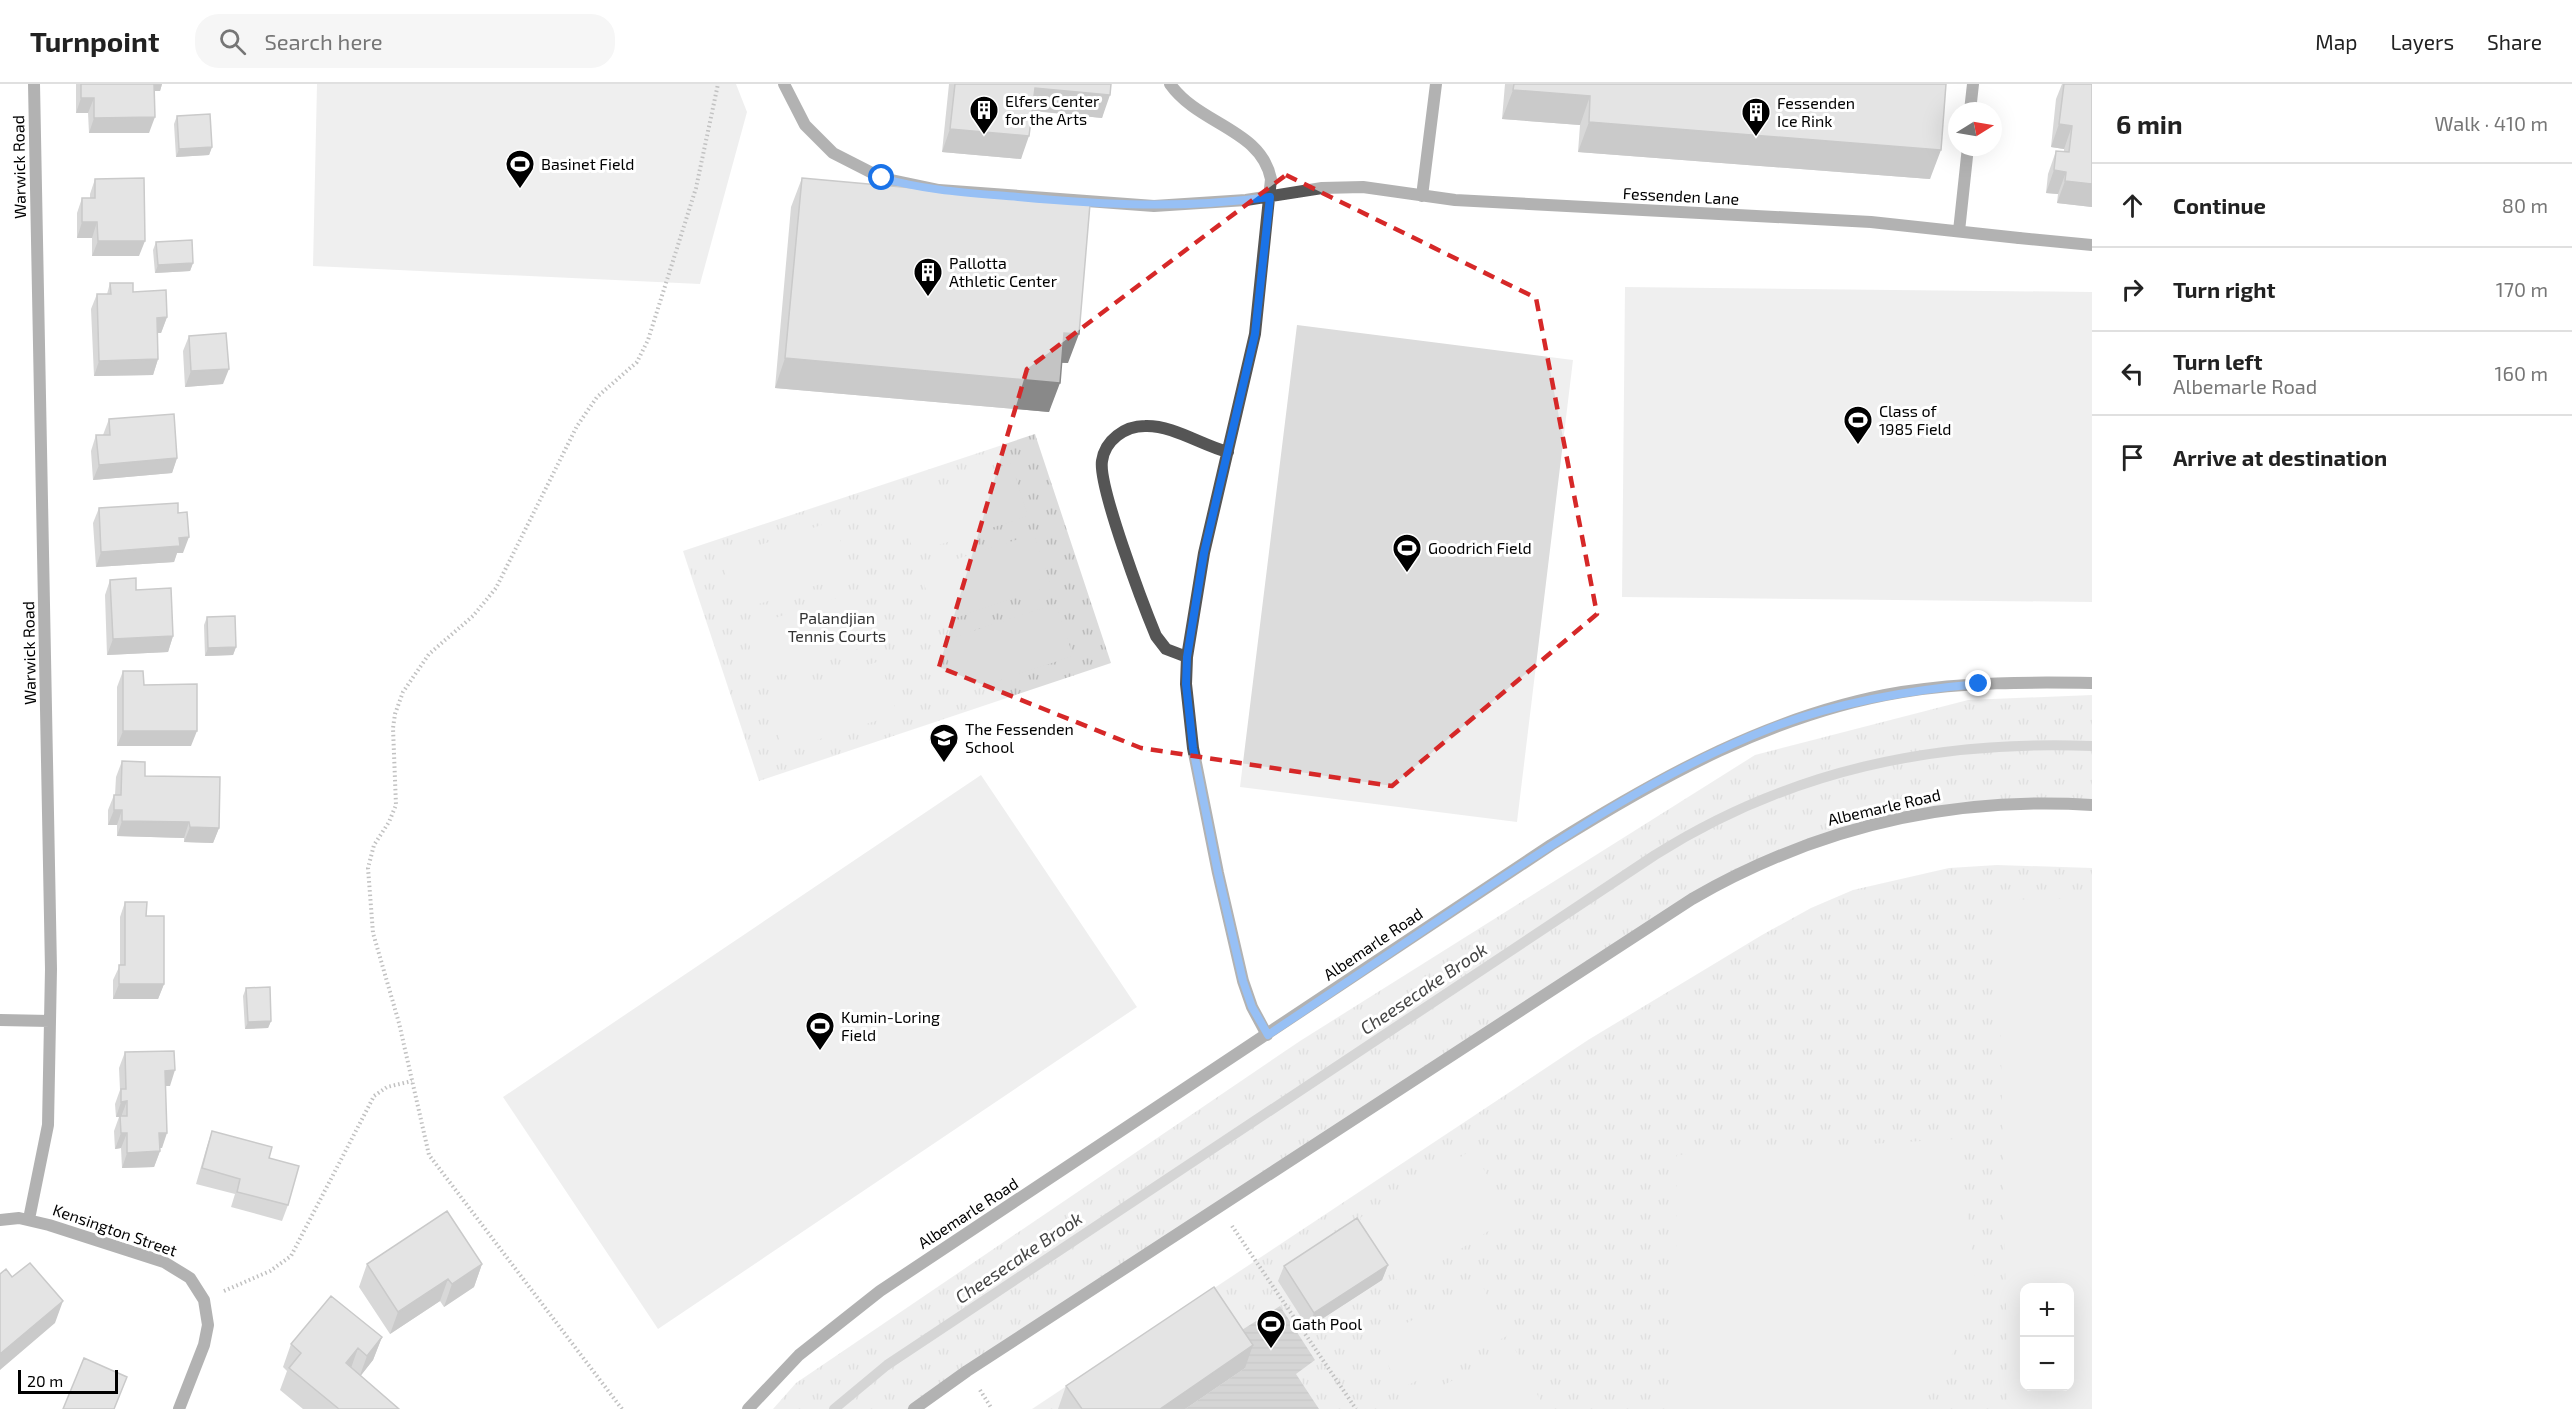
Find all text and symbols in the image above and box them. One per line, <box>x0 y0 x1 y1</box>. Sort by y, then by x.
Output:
search box <box>195 14 615 68</box>
text: Turnpoint <box>30 24 159 58</box>
icon: search <box>216 25 249 58</box>
text: Search here <box>264 28 383 54</box>
text: Map <box>2315 29 2357 54</box>
text: Layers <box>2390 29 2454 54</box>
text: Share <box>2487 29 2542 54</box>
place label: Elfers Center for the Arts <box>1005 91 1100 128</box>
place label: Fessenden Ice Rink <box>1777 93 1855 130</box>
building icon: Elfers Center for the Arts <box>968 94 1000 136</box>
building icon: Fessenden Ice Rink <box>1740 96 1772 138</box>
north arrow <box>1948 102 2002 156</box>
text: 6 min <box>2116 108 2183 139</box>
text: Walk · 410 m <box>2434 111 2548 135</box>
street label: Warwick Road <box>8 115 29 219</box>
sports icon: Basinet Field <box>504 148 536 190</box>
place label: Basinet Field <box>541 154 634 173</box>
route start <box>868 164 894 190</box>
street label: Fessenden Lane <box>1622 183 1740 208</box>
icon: ahead <box>2116 189 2149 222</box>
text: Continue <box>2173 192 2266 218</box>
text: 80 m <box>2502 193 2548 217</box>
place label: Pallotta Athletic Center <box>949 253 1058 290</box>
building icon: Pallotta Athletic Center <box>912 256 944 298</box>
icon: right <box>2116 273 2149 306</box>
text: Turn right <box>2173 276 2275 302</box>
text: 170 m <box>2496 277 2548 301</box>
text: Turn left <box>2173 348 2262 374</box>
icon: left <box>2116 357 2149 390</box>
text: 160 m <box>2495 361 2548 385</box>
text: Albemarle Road <box>2173 374 2317 398</box>
place label: Class of 1985 Field <box>1879 401 1951 438</box>
sports icon: Class of 1985 Field <box>1842 404 1874 446</box>
icon: arrive <box>2116 441 2149 474</box>
text: Arrive at destination <box>2173 444 2387 470</box>
sports icon: Goodrich Field <box>1391 532 1423 574</box>
place label: Goodrich Field <box>1428 538 1532 557</box>
street label: Warwick Road <box>18 601 39 705</box>
park label: Palandjian Tennis Courts <box>788 608 886 645</box>
route end <box>1965 670 1991 696</box>
place label: The Fessenden School <box>965 719 1074 756</box>
school or university icon: The Fessenden School <box>928 722 960 764</box>
street label: Albemarle Road <box>1826 784 1942 829</box>
street label: Albemarle Road <box>1320 903 1426 984</box>
water label: Cheesecake Brook <box>1356 938 1491 1039</box>
place label: Kumin-Loring Field <box>841 1007 940 1044</box>
sports icon: Kumin-Loring Field <box>804 1010 836 1052</box>
street label: Albemarle Road <box>914 1173 1021 1252</box>
street label: Kensington Street <box>51 1199 180 1260</box>
water label: Cheesecake Brook <box>951 1207 1086 1308</box>
map controls <box>2020 1283 2074 1391</box>
button: + <box>2020 1283 2074 1337</box>
sports icon: Gath Pool <box>1255 1308 1287 1350</box>
place label: Gath Pool <box>1292 1314 1362 1333</box>
button: − <box>2020 1337 2074 1391</box>
scale bar <box>18 1367 118 1394</box>
text: 20 m <box>27 1371 63 1390</box>

